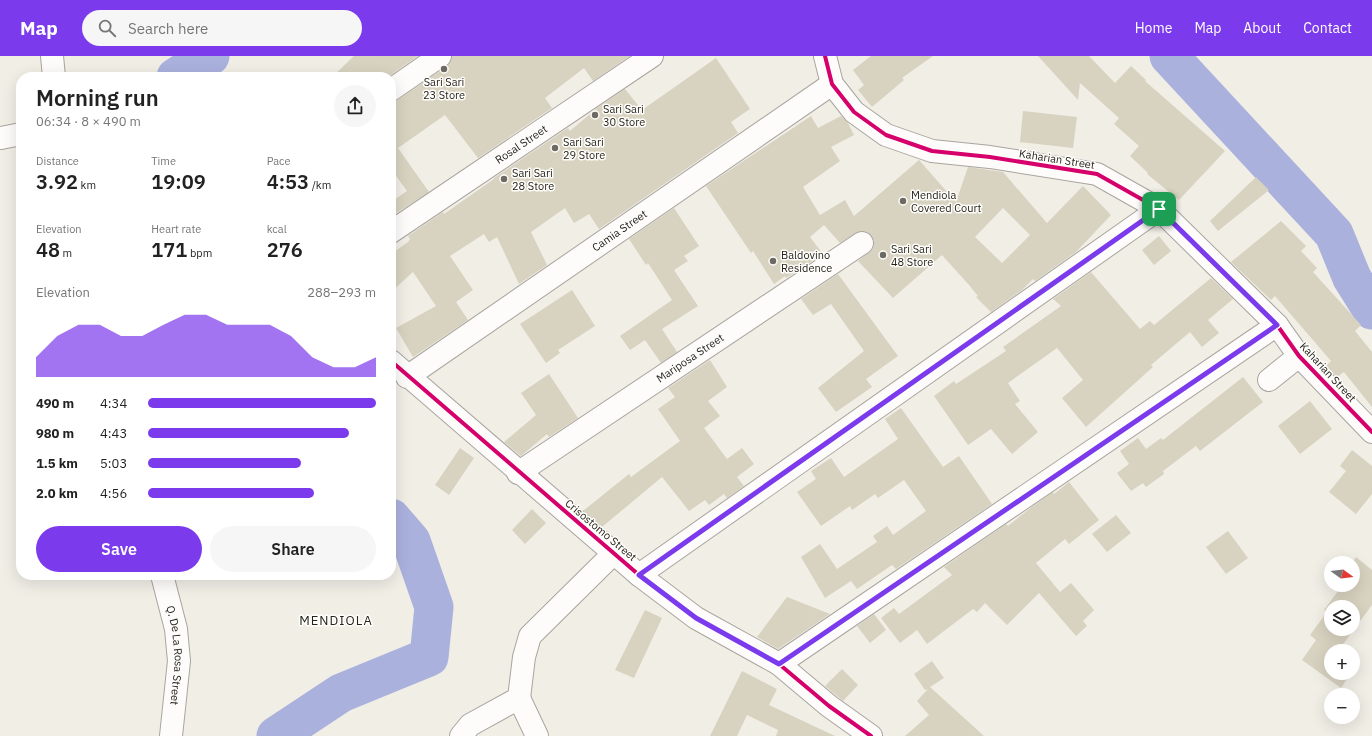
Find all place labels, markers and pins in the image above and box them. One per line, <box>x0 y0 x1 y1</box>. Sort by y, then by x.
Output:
marker: Sari Sari 23 Store <box>439 64 449 74</box>
place label: Sari Sari 23 Store <box>423 75 465 102</box>
place label: Sari Sari 30 Store <box>603 102 645 129</box>
marker: Sari Sari 30 Store <box>590 110 600 120</box>
place label: Sari Sari 29 Store <box>563 135 605 162</box>
marker: Sari Sari 29 Store <box>550 143 560 153</box>
place label: Sari Sari 28 Store <box>512 166 554 193</box>
marker: Sari Sari 28 Store <box>499 174 509 184</box>
place label: Mendiola Covered Court <box>911 188 982 215</box>
pin <box>1142 192 1176 226</box>
marker: Mendiola Covered Court <box>898 196 908 206</box>
place label: Sari Sari 48 Store <box>891 242 933 269</box>
place label: Baldovino Residence <box>781 248 832 275</box>
marker: Sari Sari 48 Store <box>878 250 888 260</box>
marker: Baldovino Residence <box>768 256 778 266</box>

